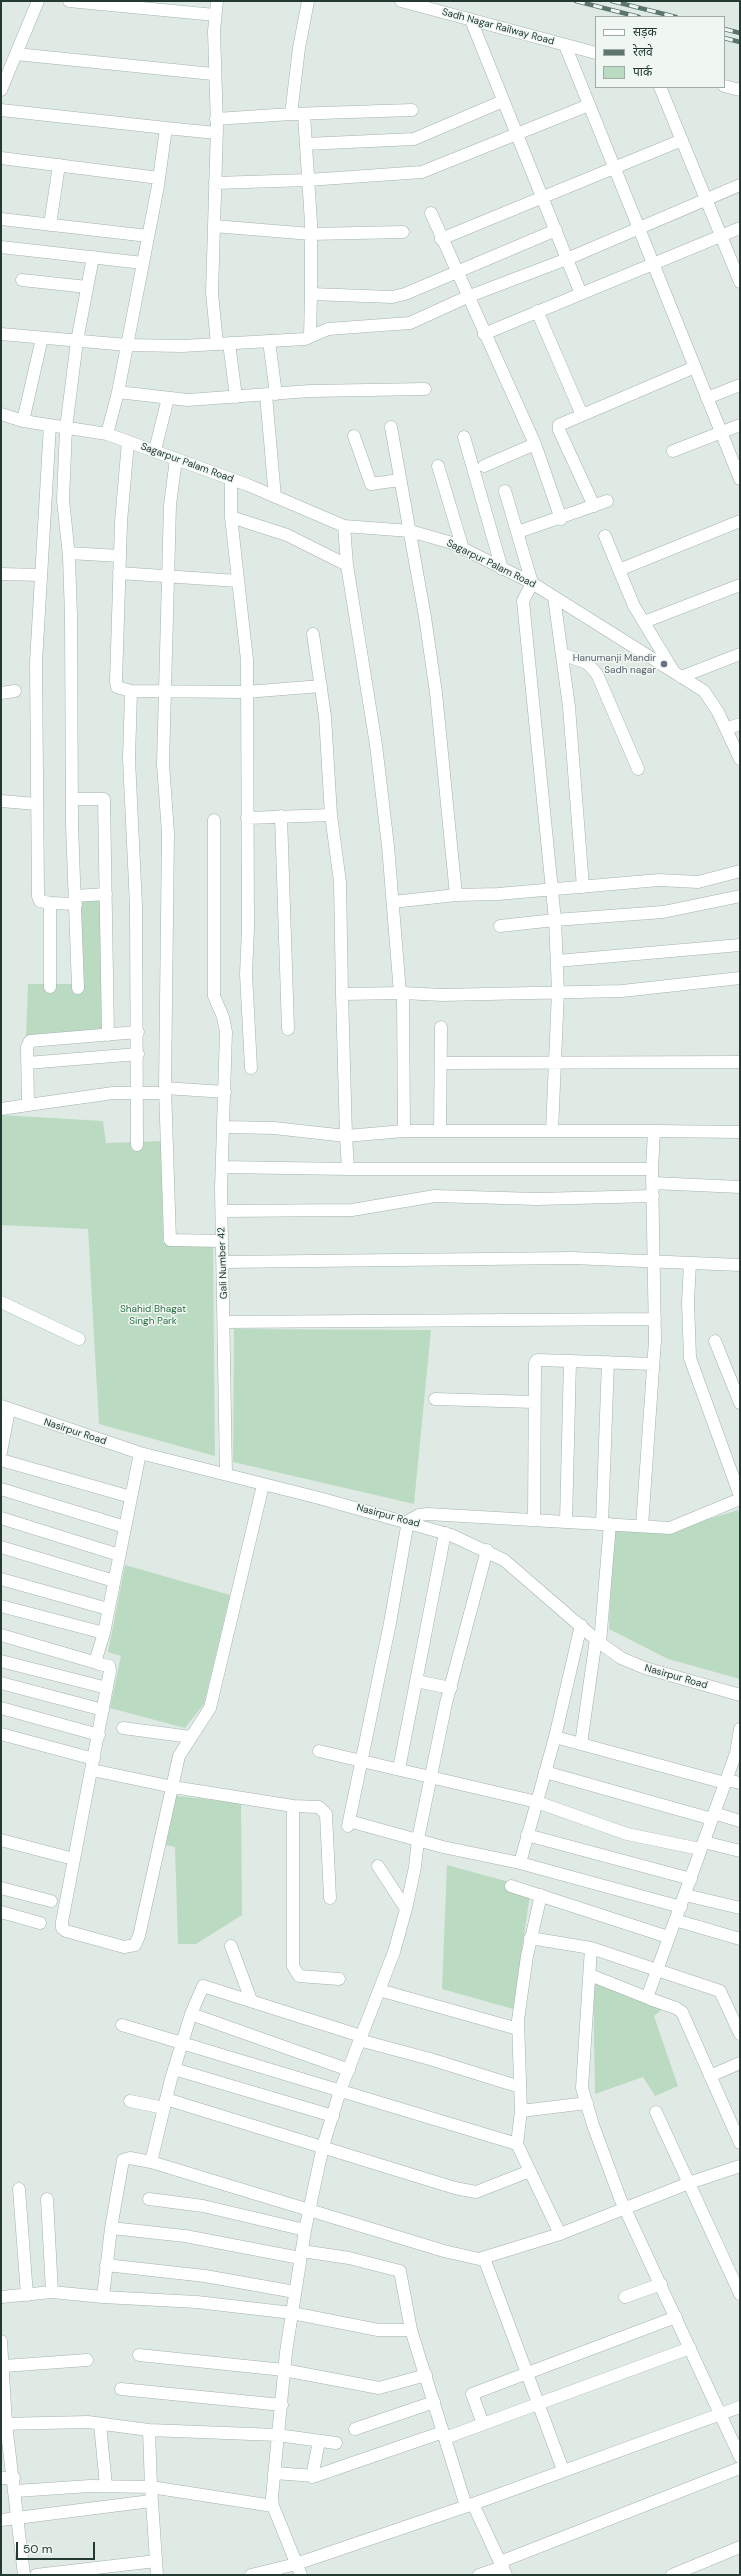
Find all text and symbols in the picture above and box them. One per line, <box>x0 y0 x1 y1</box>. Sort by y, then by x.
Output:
street label: Sadh Nagar Railway Road <box>441 6 555 48</box>
legend <box>595 16 725 88</box>
text: सड़क <box>633 24 657 40</box>
text: रेलवे <box>633 44 653 60</box>
text: पार्क <box>633 64 652 80</box>
street label: Sagarpur Palam Road <box>139 441 235 485</box>
street label: Sagarpur Palam Road <box>444 537 538 591</box>
place label: Hanumanji Mandir Sadh nagar <box>573 652 656 676</box>
marker: Hanumanji Mandir Sadh nagar <box>659 659 669 669</box>
street label: Gali Number 42 <box>216 1227 230 1299</box>
park label: Shahid Bhagat Singh Park <box>120 1303 186 1326</box>
street label: Nasirpur Road <box>42 1416 108 1448</box>
street label: Nasirpur Road <box>355 1502 421 1530</box>
street label: Nasirpur Road <box>643 1662 709 1692</box>
scale bar <box>18 2534 97 2560</box>
text: 50 m <box>23 2541 52 2557</box>

